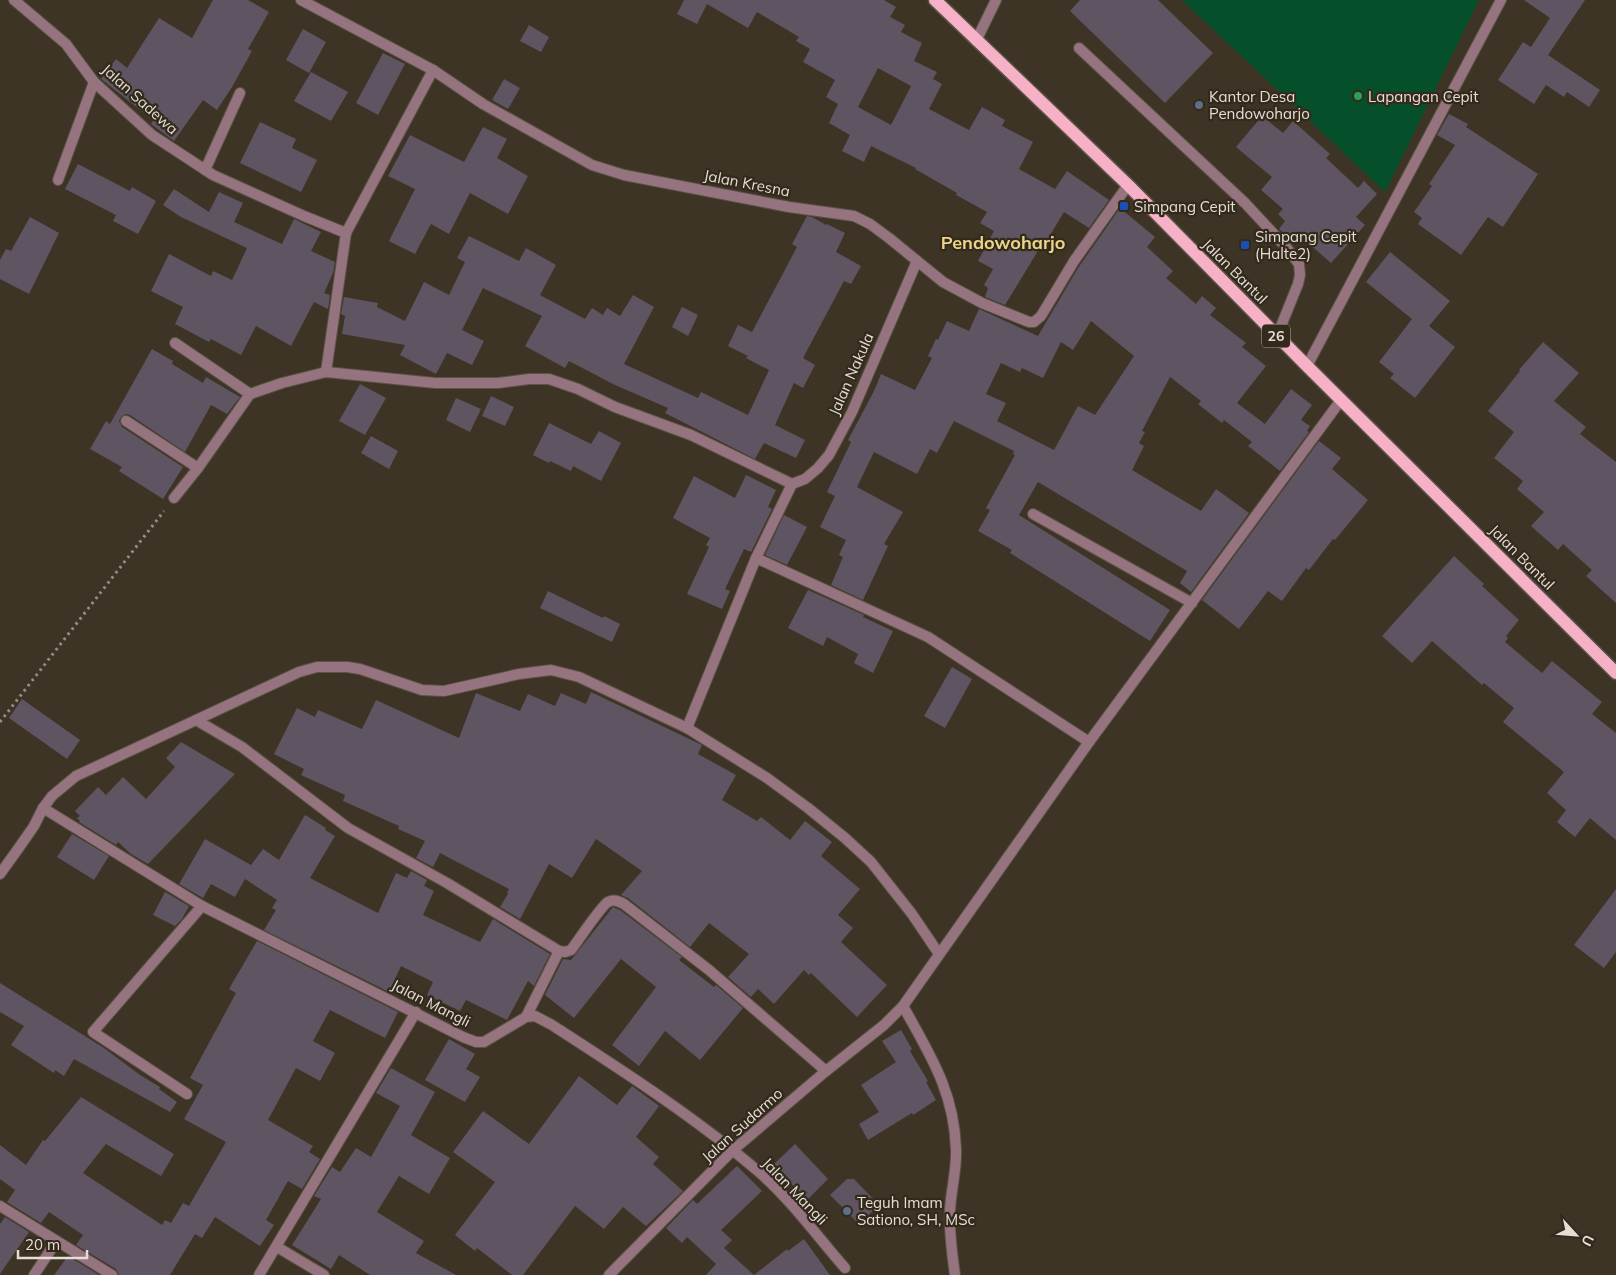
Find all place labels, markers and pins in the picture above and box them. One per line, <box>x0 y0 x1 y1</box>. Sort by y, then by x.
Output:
place label: Kantor Desa Pendowoharjo <box>1209 87 1310 123</box>
place label: Lapangan Cepit <box>1368 87 1478 106</box>
marker: Lapangan Cepit <box>1352 90 1364 102</box>
marker: Kantor Desa Pendowoharjo <box>1193 99 1205 111</box>
place label: Simpang Cepit <box>1134 197 1236 216</box>
marker: Simpang Cepit <box>1118 200 1130 212</box>
place label: Simpang Cepit (Halte2) <box>1255 227 1357 263</box>
marker: Simpang Cepit (Halte2) <box>1239 239 1251 251</box>
place label: Teguh Imam Sationo, SH, MSc <box>857 1193 975 1229</box>
marker: Teguh Imam Sationo, SH, MSc <box>841 1205 853 1217</box>

